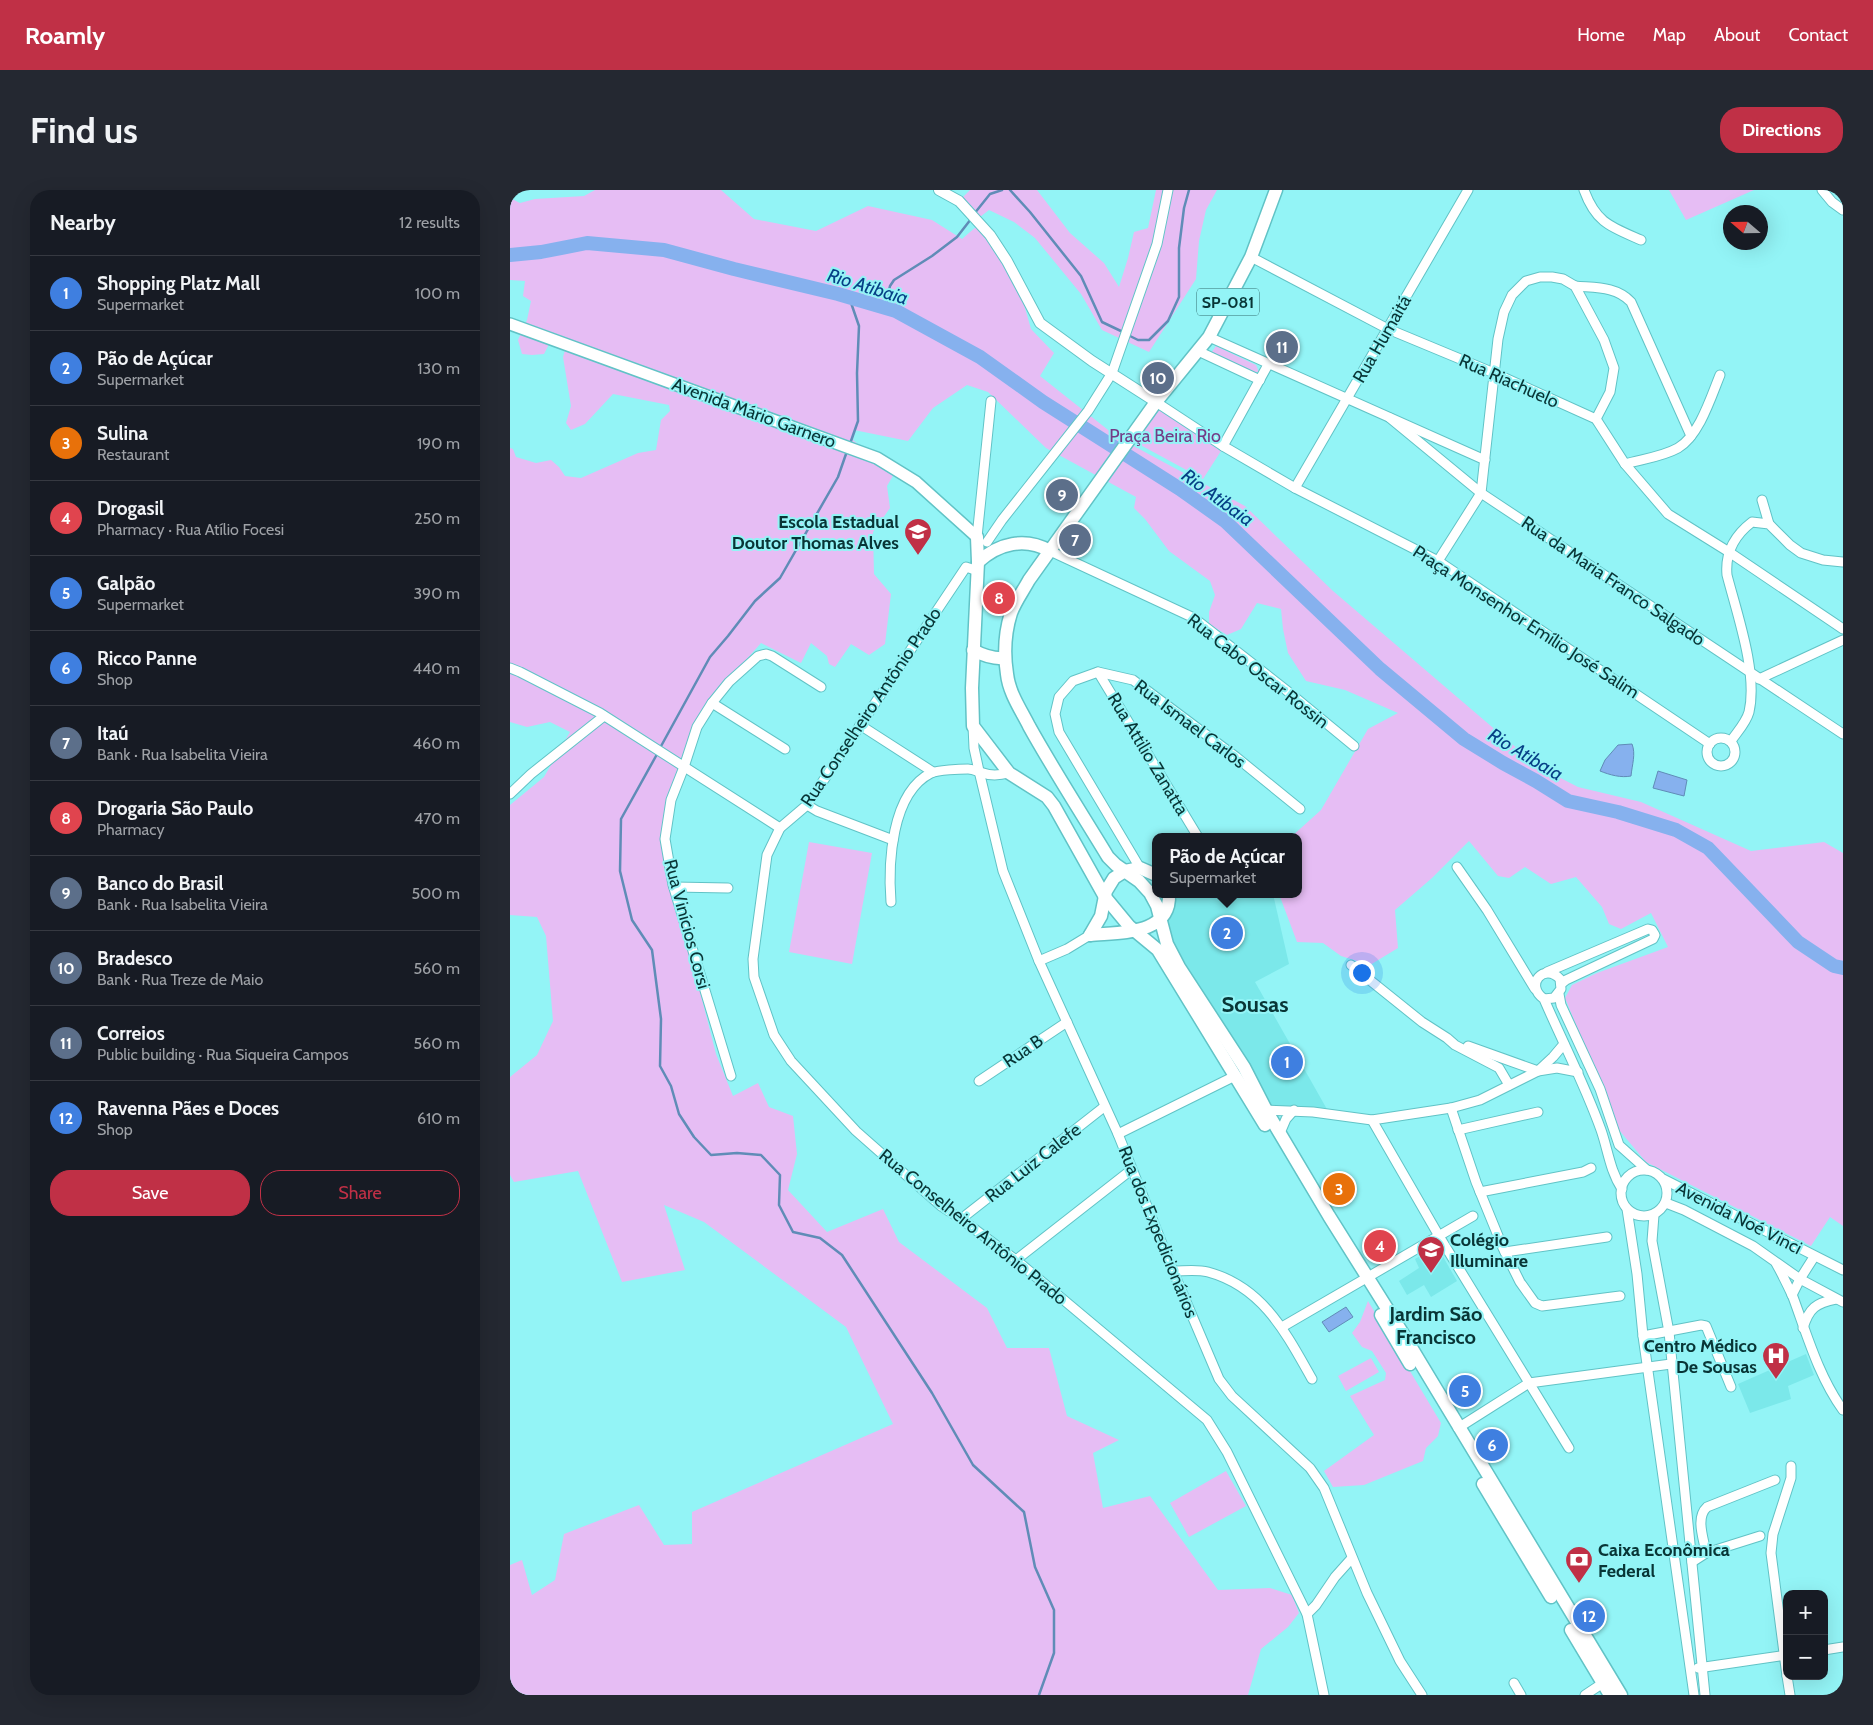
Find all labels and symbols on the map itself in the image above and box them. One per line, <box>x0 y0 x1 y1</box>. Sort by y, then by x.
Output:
north arrow <box>1723 205 1768 250</box>
water label: Rio Atibaia <box>825 263 911 310</box>
road number: SP-081 <box>1197 288 1259 315</box>
street label: Rua Humaitá <box>1348 291 1416 387</box>
pin: 11 <box>1266 328 1298 366</box>
street label: Rua Riachuelo <box>1456 349 1562 413</box>
pin: 10 <box>1142 359 1174 397</box>
street label: Avenida Mário Garnero <box>669 373 839 453</box>
park label: Praça Beira Rio <box>1109 425 1221 447</box>
water label: Rio Atibaia <box>1177 464 1258 531</box>
pin: 9 <box>1046 476 1078 514</box>
place label: Escola Estadual Doutor Thomas Alves <box>732 511 899 554</box>
street label: Rua da Maria Franco Salgado <box>1517 511 1709 651</box>
school or university icon: Escola Estadual Doutor Thomas Alves <box>903 517 933 556</box>
pin: 7 <box>1059 521 1091 559</box>
street label: Praça Monsenhor Emílio José Salim <box>1409 541 1643 703</box>
pin: 8 <box>983 579 1015 617</box>
street label: Rua Conselheiro Antônio Prado <box>796 603 946 811</box>
street label: Rua Cabo Oscar Rossin <box>1183 609 1333 733</box>
street label: Rua Ismael Carlos <box>1130 675 1250 773</box>
street label: Rua Attilio Zanatta <box>1103 689 1193 820</box>
water label: Rio Atibaia <box>1484 723 1567 786</box>
street label: Rua Vinícios Corsi <box>659 857 715 991</box>
pin: 2 <box>1211 914 1243 952</box>
your location <box>1349 960 1375 986</box>
district label: Sousas <box>1221 991 1289 1018</box>
street label: Rua B <box>999 1030 1047 1072</box>
pin: 1 <box>1271 1043 1303 1081</box>
street label: Rua Luiz Calefe <box>981 1119 1085 1207</box>
street label: Rua dos Expedicionários <box>1113 1143 1203 1321</box>
street label: Rua Conselheiro Antônio Prado <box>875 1144 1072 1310</box>
pin: 3 <box>1323 1170 1355 1208</box>
street label: Avenida Noé Vinci <box>1672 1177 1806 1259</box>
pin: 4 <box>1364 1227 1396 1265</box>
place label: Colégio Illuminare <box>1450 1229 1528 1272</box>
school or university icon: Colégio Illuminare <box>1416 1235 1446 1274</box>
district label: Jardim São Francisco <box>1389 1302 1482 1349</box>
place label: Centro Médico De Sousas <box>1644 1335 1757 1378</box>
hospital icon: Centro Médico De Sousas <box>1761 1341 1791 1380</box>
pin: 5 <box>1449 1372 1481 1410</box>
pin: 6 <box>1476 1426 1508 1464</box>
place label: Caixa Econômica Federal <box>1598 1539 1730 1582</box>
bank icon: Caixa Econômica Federal <box>1564 1545 1594 1584</box>
pin: 12 <box>1573 1597 1605 1635</box>

